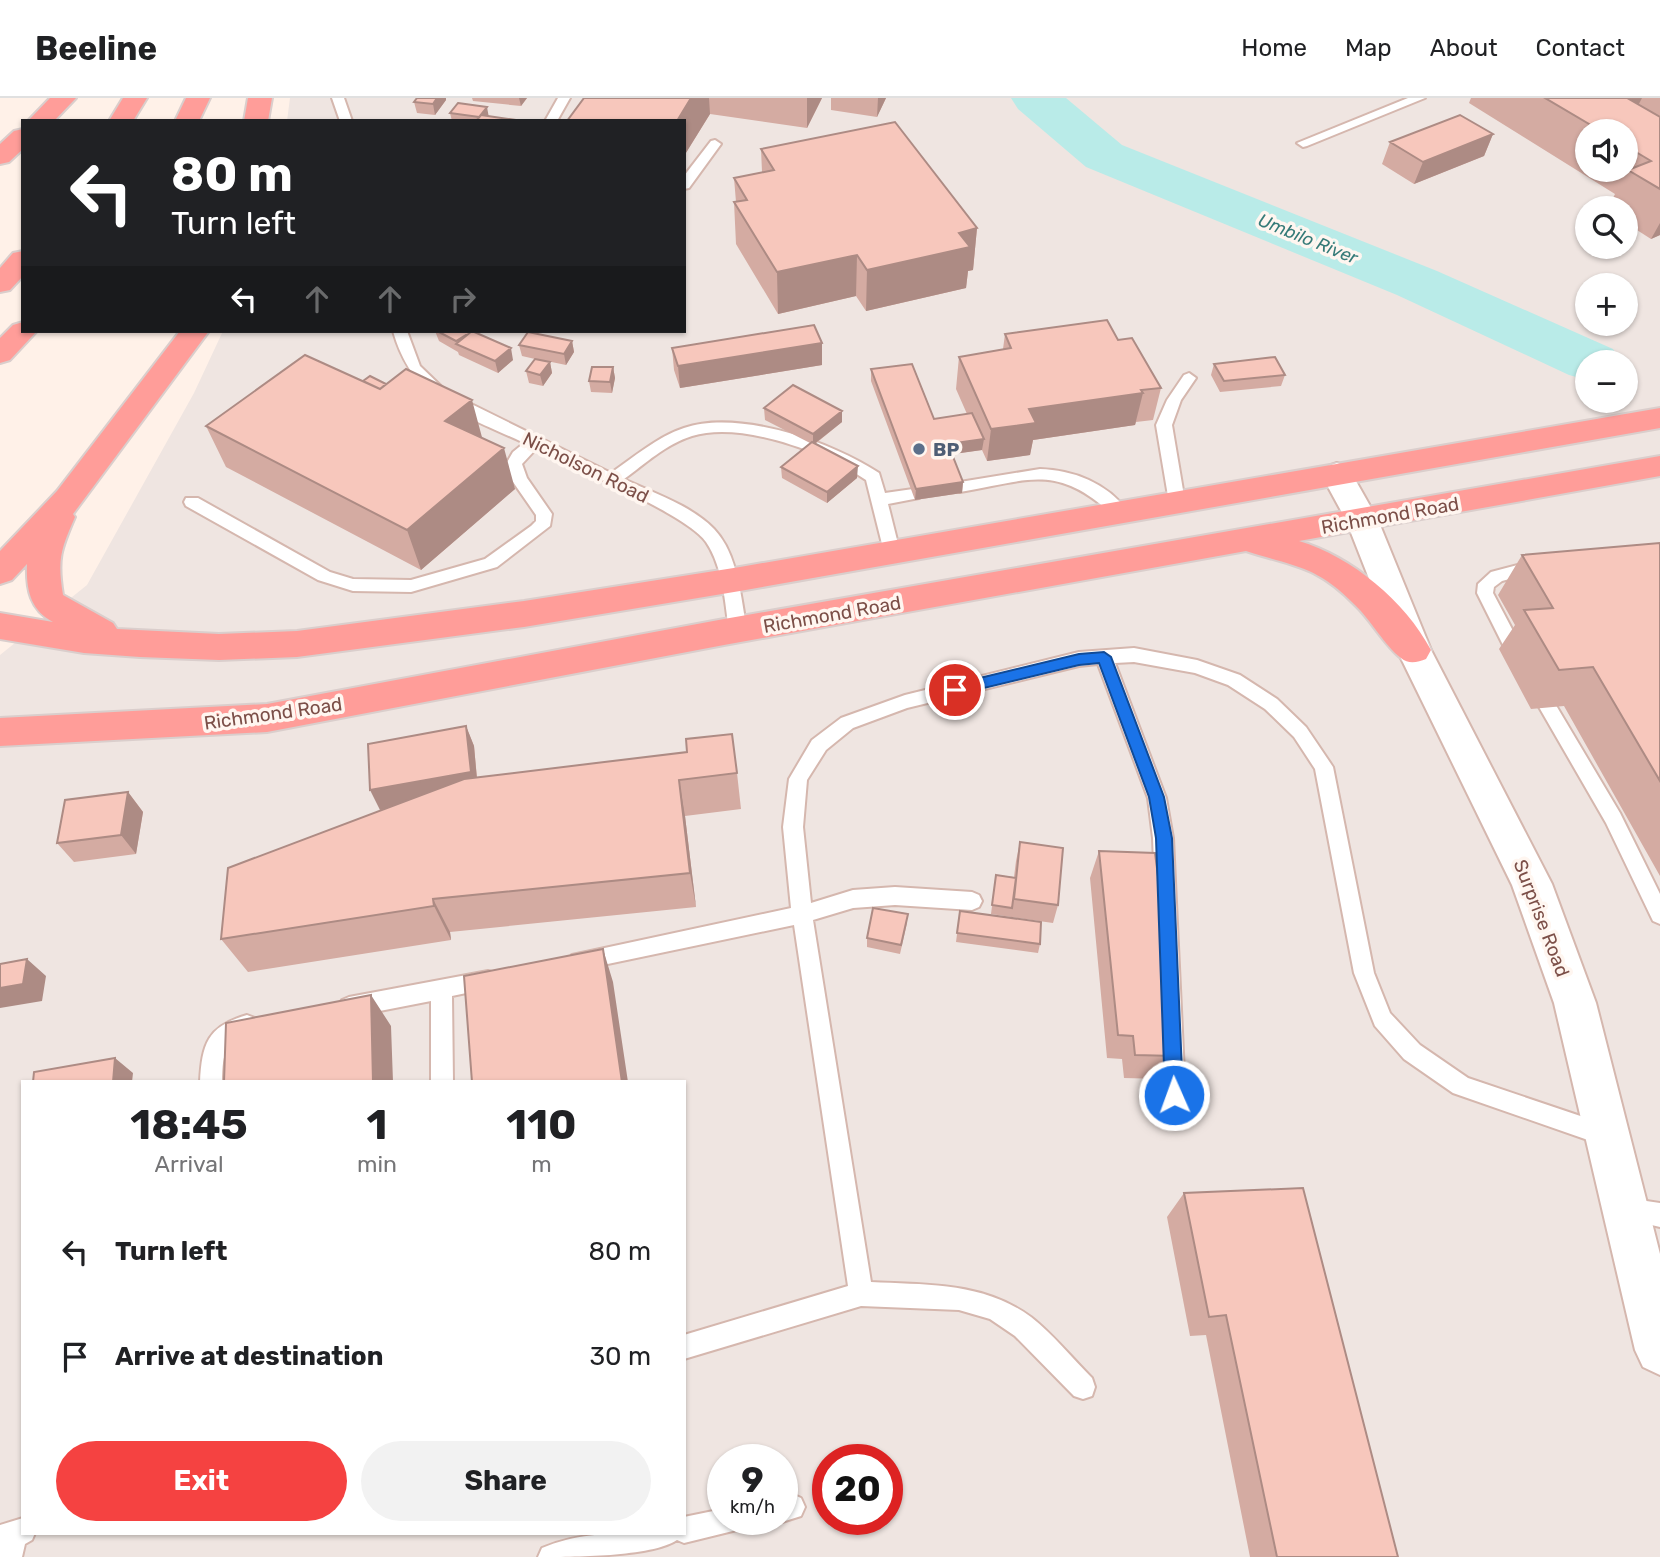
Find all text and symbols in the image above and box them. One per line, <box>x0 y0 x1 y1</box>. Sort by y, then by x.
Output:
text: Beeline <box>35 29 157 68</box>
text: Home <box>1241 34 1307 62</box>
text: Map <box>1345 34 1392 62</box>
text: About <box>1430 34 1498 62</box>
text: Contact <box>1536 34 1625 62</box>
map controls <box>1575 119 1638 413</box>
button: sound <box>1575 119 1638 182</box>
text: 80 m <box>171 145 293 203</box>
icon: left <box>56 147 147 238</box>
button: search <box>1575 196 1638 259</box>
text: Turn left <box>171 204 296 242</box>
water label: Umbilo River <box>1255 209 1362 269</box>
button: + <box>1575 273 1638 336</box>
icon: left <box>225 280 263 318</box>
icon: ahead <box>298 280 336 318</box>
icon: ahead <box>371 280 409 318</box>
icon: right <box>444 280 482 318</box>
button: − <box>1575 350 1638 413</box>
street label: Nicholson Road <box>519 427 652 508</box>
place label: BP <box>933 438 959 461</box>
marker: BP <box>911 441 927 457</box>
street label: Richmond Road <box>1319 492 1461 539</box>
street label: Richmond Road <box>761 591 903 638</box>
pin <box>925 660 985 720</box>
icon: arrive <box>936 671 974 709</box>
street label: Richmond Road <box>202 692 344 735</box>
street label: Surprise Road <box>1509 856 1574 980</box>
position arrow <box>1137 1058 1211 1132</box>
text: 18:45 <box>130 1100 248 1150</box>
text: 1 <box>367 1100 387 1150</box>
text: 110 <box>506 1100 577 1150</box>
text: Arrival <box>155 1150 224 1178</box>
text: min <box>357 1150 397 1178</box>
text: m <box>531 1150 552 1178</box>
icon: left <box>56 1233 94 1271</box>
text: Turn left <box>115 1236 227 1267</box>
text: 80 m <box>588 1236 651 1267</box>
icon: arrive <box>56 1338 94 1376</box>
text: Arrive at destination <box>115 1341 383 1372</box>
text: 30 m <box>589 1341 651 1372</box>
button: Exit <box>56 1441 347 1521</box>
button: Share <box>361 1441 651 1521</box>
speed limit sign: 20 <box>812 1444 903 1535</box>
text: 9 <box>741 1459 764 1501</box>
text: km/h <box>730 1496 775 1518</box>

